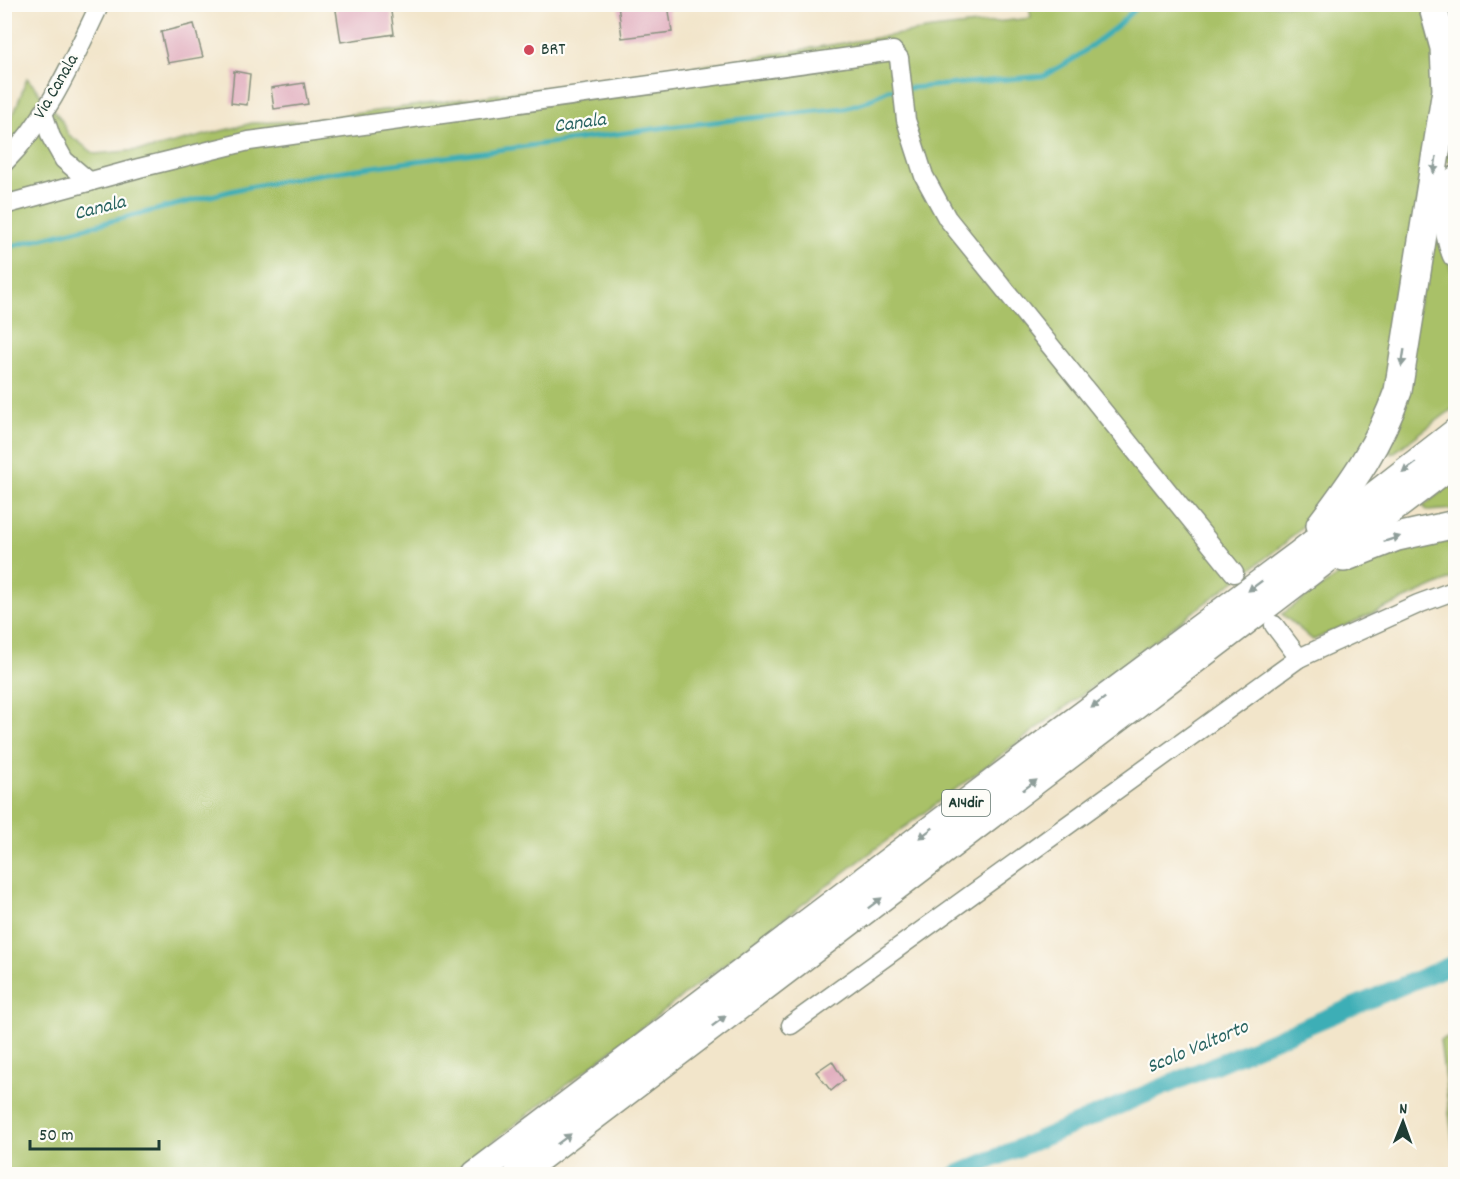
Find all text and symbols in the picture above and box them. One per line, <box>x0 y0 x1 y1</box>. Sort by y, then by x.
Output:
place label: BRT <box>541 38 566 63</box>
marker: BRT <box>522 43 536 57</box>
street label: Via Canala <box>28 49 86 124</box>
water label: Canala <box>552 106 609 141</box>
one-way arrow <box>1430 156 1439 175</box>
water label: Canala <box>71 189 130 229</box>
one-way arrow <box>1398 349 1407 368</box>
one-way arrow <box>1402 461 1417 473</box>
one-way arrow <box>1383 534 1401 544</box>
one-way arrow <box>1247 580 1262 592</box>
one-way arrow <box>1091 697 1107 709</box>
one-way arrow <box>1022 779 1038 792</box>
road number: A14dir <box>942 790 990 816</box>
one-way arrow <box>918 827 934 839</box>
one-way arrow <box>867 898 882 910</box>
water label: Scolo Valtorto <box>1143 1014 1254 1082</box>
one-way arrow <box>711 1015 727 1027</box>
north arrow <box>1373 1092 1433 1152</box>
text: N <box>1399 1098 1407 1121</box>
scale bar <box>30 1113 159 1151</box>
text: 50 m <box>39 1124 74 1149</box>
one-way arrow <box>556 1133 572 1145</box>

